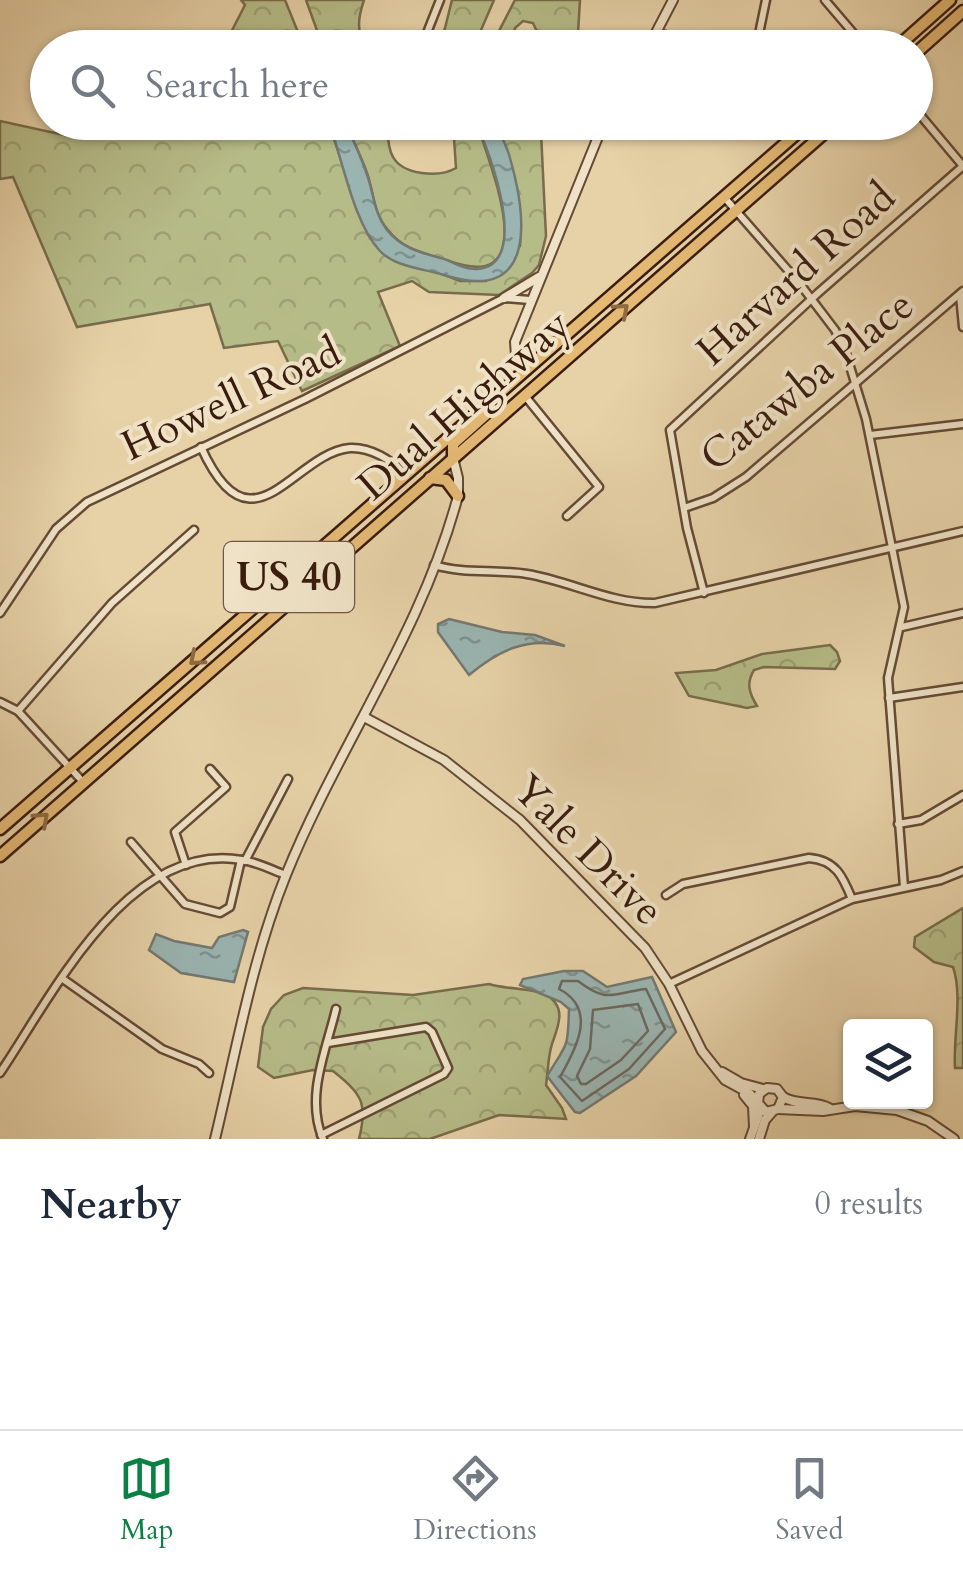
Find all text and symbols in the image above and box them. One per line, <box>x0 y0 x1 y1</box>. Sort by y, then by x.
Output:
search box <box>30 30 933 140</box>
icon: search <box>65 58 120 113</box>
text: Search here <box>145 59 329 111</box>
street label: Harvard Road <box>684 169 908 379</box>
street label: Catawba Place <box>688 277 926 485</box>
street label: Dual Highway <box>345 297 583 513</box>
one-way arrow <box>610 304 629 322</box>
street label: Howell Road <box>112 323 350 475</box>
road number: US 40 <box>224 542 354 612</box>
one-way arrow <box>189 647 208 665</box>
street label: Yale Drive <box>500 762 676 938</box>
one-way arrow <box>30 812 49 830</box>
map controls <box>843 1019 933 1109</box>
button: layers <box>843 1019 933 1109</box>
text: Nearby <box>40 1176 182 1233</box>
text: 0 results <box>815 1182 923 1226</box>
tab: Map <box>119 1451 174 1549</box>
tab: Directions <box>413 1451 537 1549</box>
tab: Saved <box>776 1451 844 1549</box>

